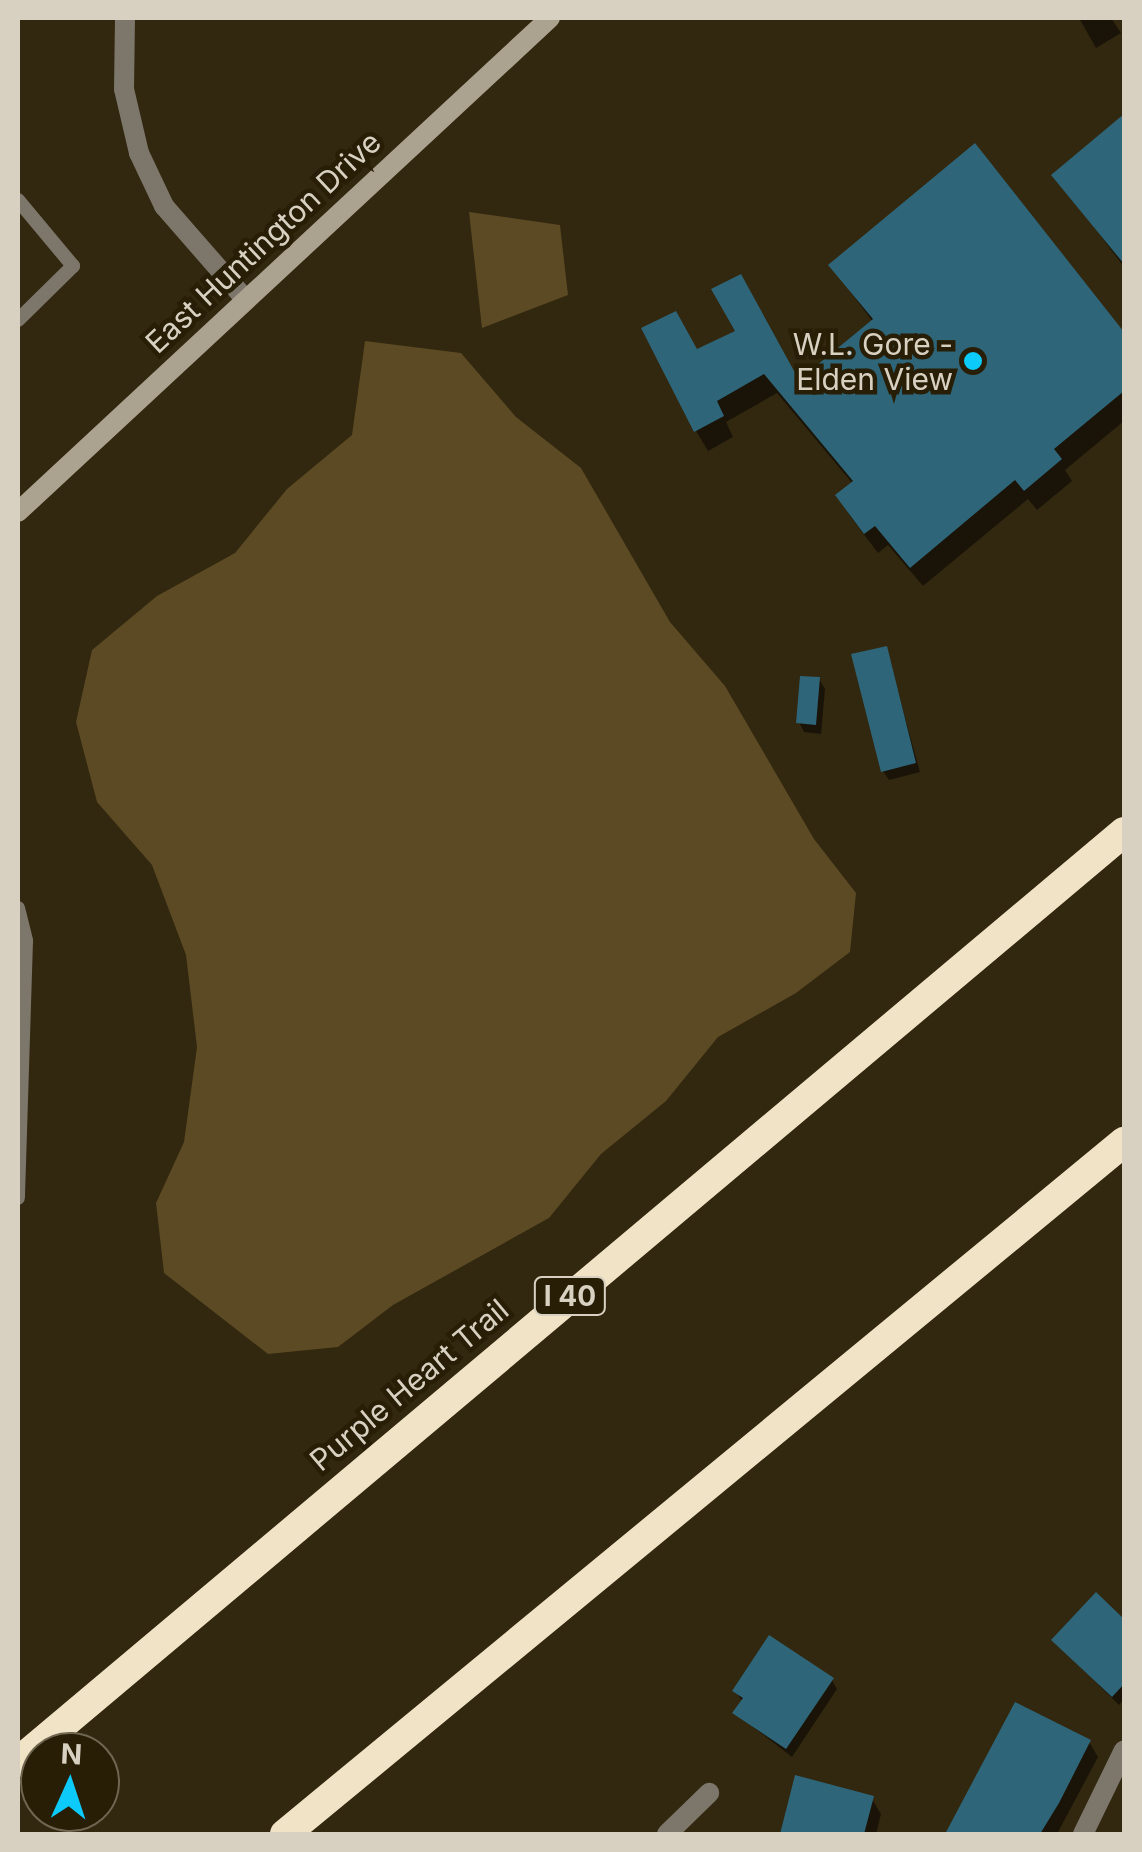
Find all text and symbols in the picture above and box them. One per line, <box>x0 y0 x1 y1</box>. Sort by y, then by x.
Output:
street label: East Huntington Drive <box>138 124 388 360</box>
place label: W.L. Gore - Elden View <box>793 326 953 396</box>
marker: W.L. Gore - Elden View <box>962 350 984 372</box>
road number: I 40 <box>532 1273 608 1319</box>
street label: Purple Heart Trail <box>303 1292 515 1478</box>
north arrow <box>20 1732 120 1832</box>
text: N <box>60 1737 83 1772</box>

